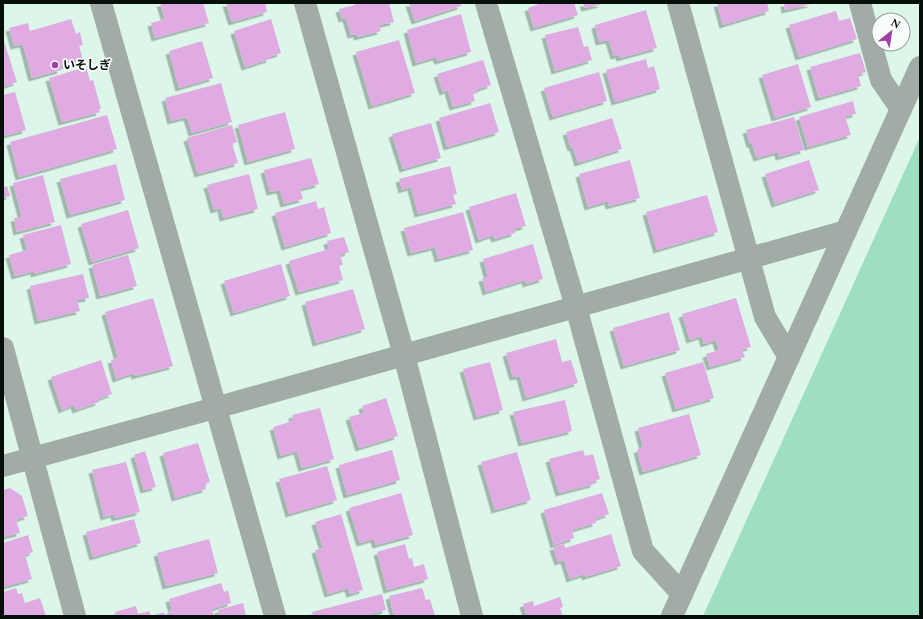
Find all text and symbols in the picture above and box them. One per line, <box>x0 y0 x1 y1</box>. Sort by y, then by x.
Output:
north arrow <box>871 12 911 52</box>
text: N <box>888 14 904 33</box>
place label: いそしぎ <box>63 56 111 75</box>
marker: いそしぎ <box>50 60 60 70</box>

